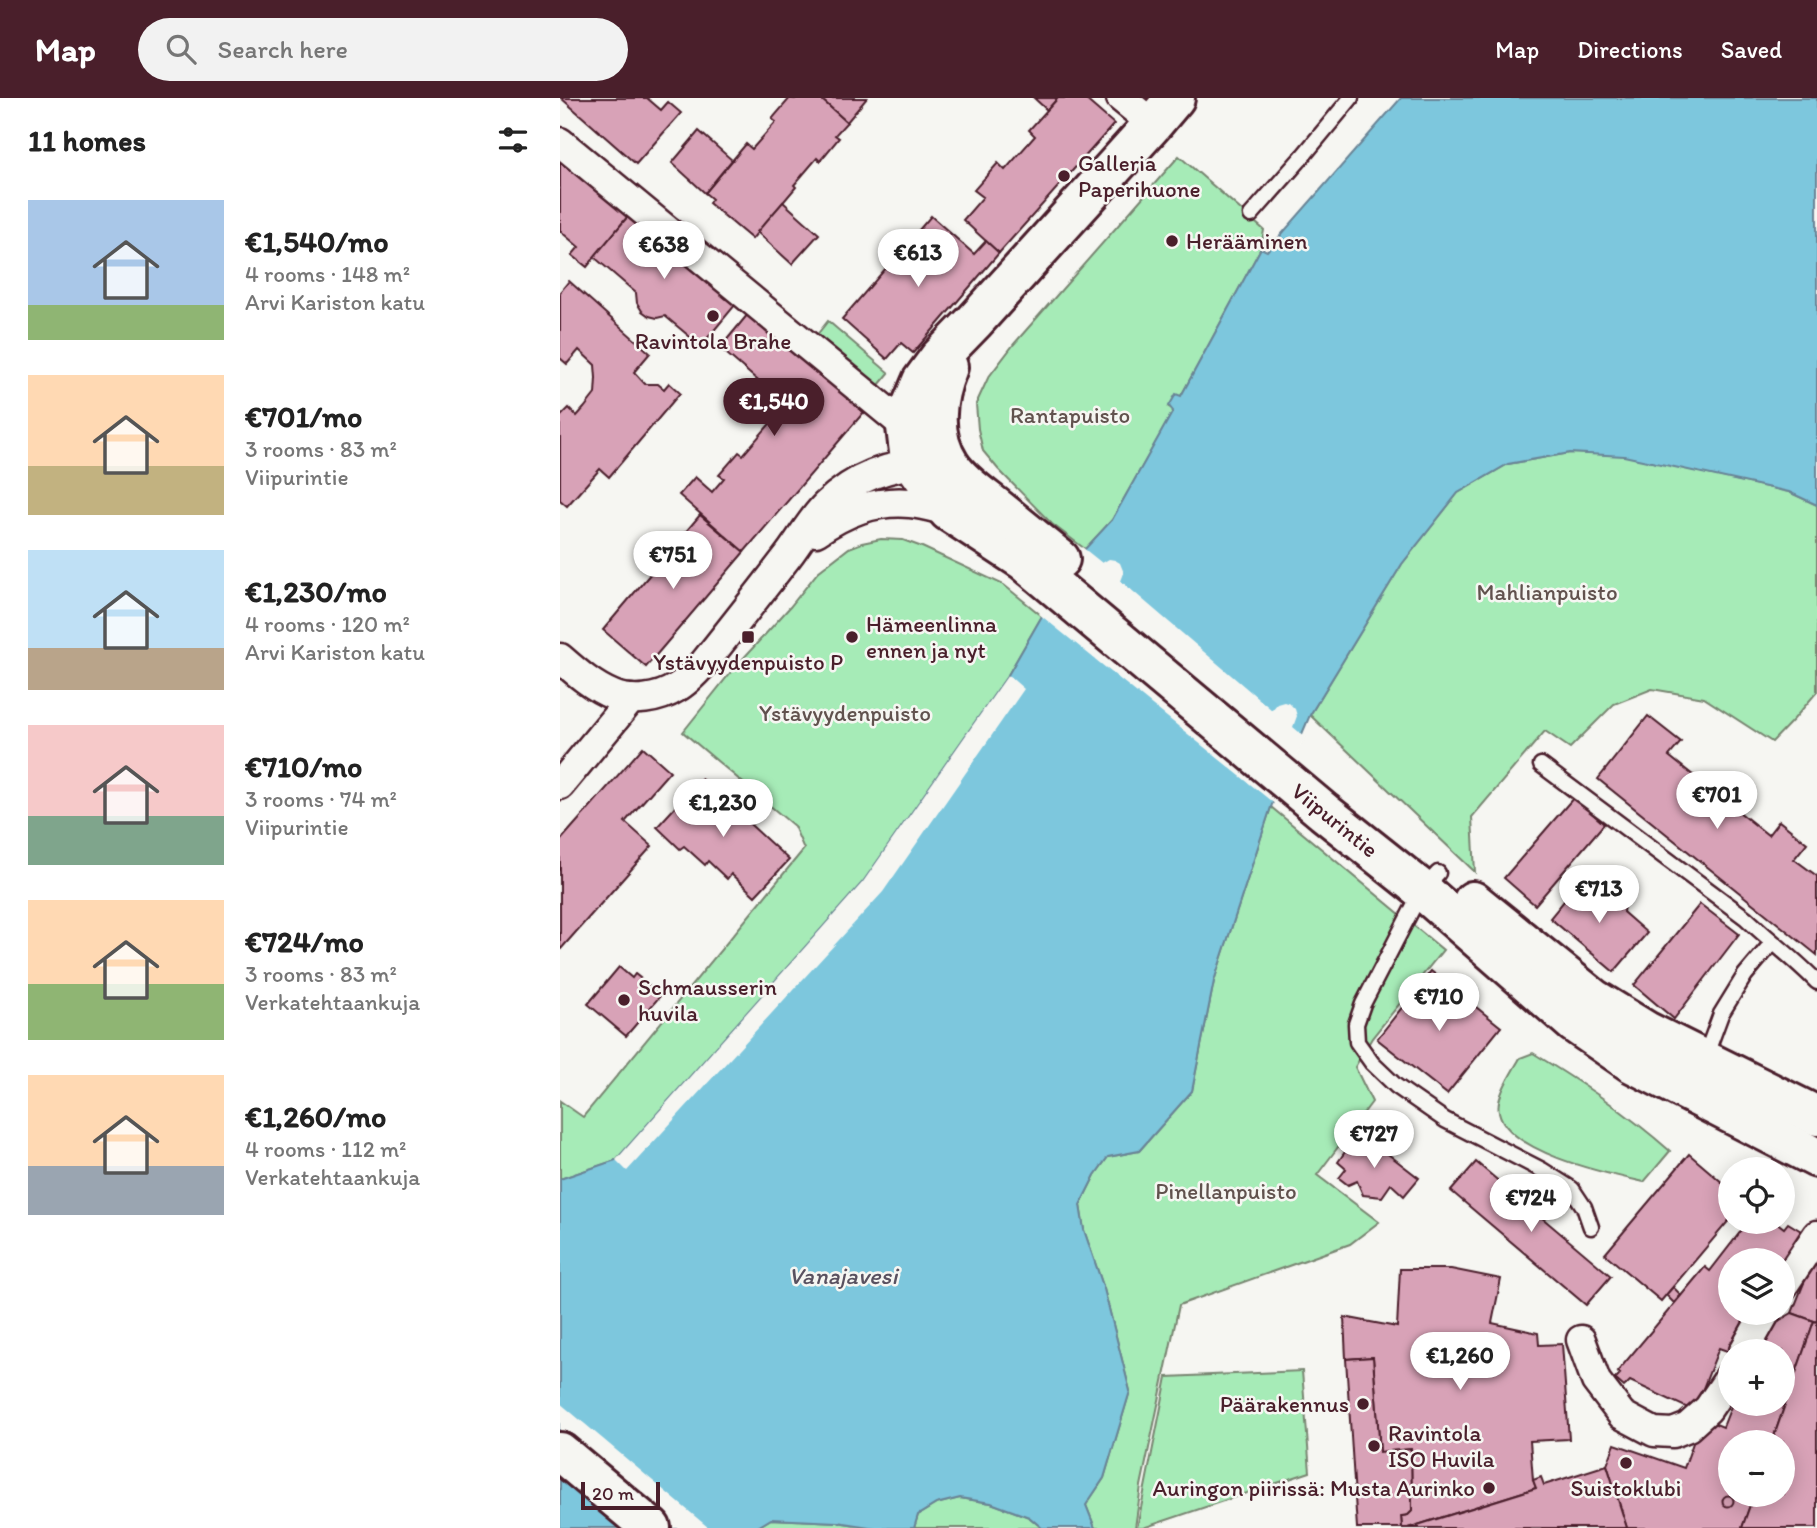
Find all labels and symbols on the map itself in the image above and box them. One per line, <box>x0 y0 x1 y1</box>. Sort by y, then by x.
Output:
place label: Galleria Paperihuone <box>1078 149 1201 203</box>
marker: Galleria Paperihuone <box>1056 168 1072 184</box>
pin: €638 <box>623 222 705 281</box>
place label: Herääminen <box>1186 227 1308 255</box>
pin: €613 <box>877 230 959 289</box>
marker: Herääminen <box>1164 233 1180 249</box>
marker: Ravintola Brahe <box>705 308 721 324</box>
place label: Ravintola Brahe <box>635 327 791 355</box>
pin: €1,540 <box>717 378 831 438</box>
park label: Rantapuisto <box>1010 401 1130 429</box>
pin: €751 <box>632 532 714 591</box>
park label: Mahlianpuisto <box>1476 578 1618 606</box>
place label: Hämeenlinna ennen ja nyt <box>866 610 997 664</box>
marker: Ystävyydenpuisto P <box>740 629 756 645</box>
marker: Hämeenlinna ennen ja nyt <box>844 629 860 645</box>
place label: Ystävyydenpuisto P <box>653 648 843 676</box>
park label: Ystävyydenpuisto <box>759 699 931 727</box>
pin: €701 <box>1676 772 1758 831</box>
street label: Viipurintie <box>1286 777 1384 863</box>
pin: €1,230 <box>666 780 780 839</box>
pin: €713 <box>1558 866 1640 925</box>
place label: Schmausserin huvila <box>638 973 777 1027</box>
pin: €710 <box>1398 974 1480 1033</box>
marker: Schmausserin huvila <box>616 992 632 1008</box>
pin: €727 <box>1333 1110 1415 1170</box>
pin: €724 <box>1490 1174 1572 1234</box>
park label: Pinellanpuisto <box>1155 1177 1297 1205</box>
water label: Vanajavesi <box>789 1261 900 1290</box>
pin: €1,260 <box>1403 1332 1517 1392</box>
place label: Päärakennus <box>1220 1390 1349 1418</box>
marker: Päärakennus <box>1355 1396 1371 1412</box>
place label: Ravintola ISO Huvila <box>1388 1419 1495 1473</box>
marker: Ravintola ISO Huvila <box>1366 1438 1382 1454</box>
marker: Suistoklubi <box>1618 1455 1634 1471</box>
place label: Auringon piirissä: Musta Aurinko <box>1153 1474 1475 1502</box>
place label: Suistoklubi <box>1570 1474 1682 1502</box>
scale bar <box>581 1479 660 1511</box>
marker: Auringon piirissä: Musta Aurinko <box>1481 1480 1497 1496</box>

